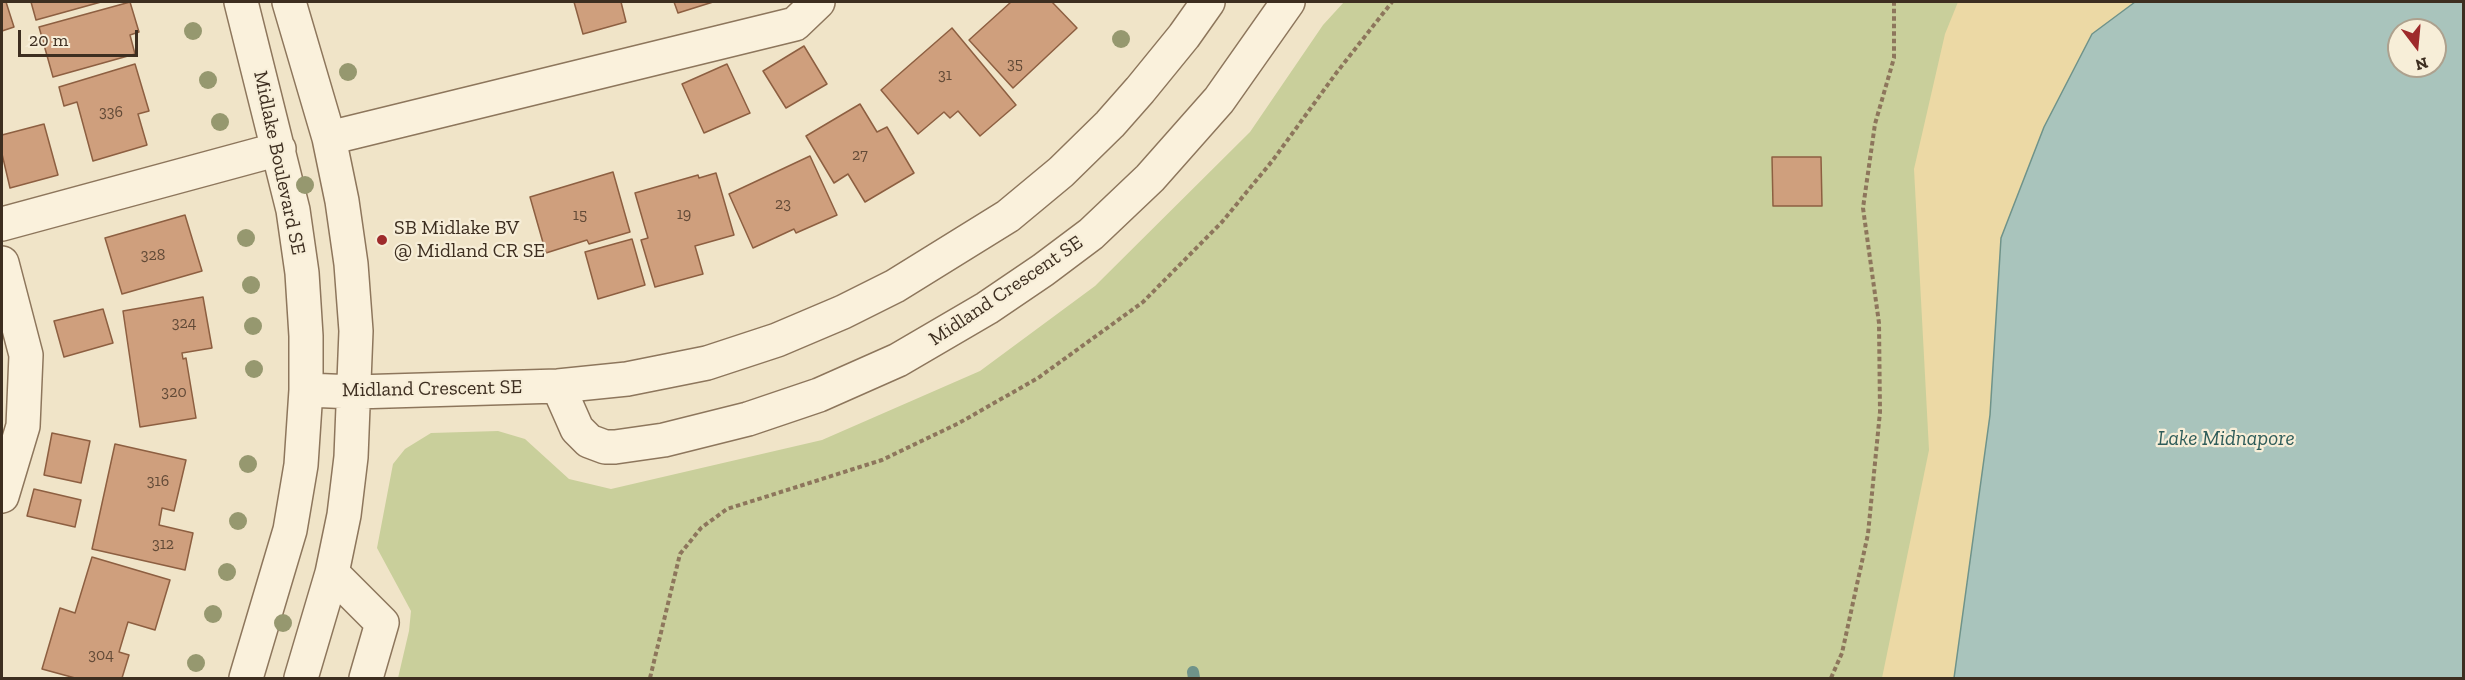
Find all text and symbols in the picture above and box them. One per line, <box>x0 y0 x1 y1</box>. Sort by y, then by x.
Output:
scale bar <box>21 18 141 56</box>
north arrow <box>2387 18 2447 78</box>
text: 20 m <box>29 29 68 51</box>
text: N <box>2413 53 2430 75</box>
house number: 35 <box>1007 54 1023 74</box>
house number: 31 <box>938 65 952 85</box>
street label: Midlake Boulevard SE <box>248 69 310 257</box>
house number: 336 <box>99 102 123 122</box>
house number: 27 <box>852 145 868 165</box>
house number: 23 <box>775 194 791 214</box>
house number: 19 <box>677 204 691 224</box>
house number: 15 <box>573 205 587 225</box>
place label: SB Midlake BV @ Midland CR SE <box>394 216 545 263</box>
street label: Midland Crescent SE <box>925 231 1087 351</box>
marker: SB Midlake BV @ Midland CR SE <box>375 233 389 247</box>
house number: 328 <box>141 245 165 265</box>
house number: 324 <box>172 313 196 333</box>
street label: Midland Crescent SE <box>342 375 522 403</box>
house number: 320 <box>161 382 187 402</box>
water label: Lake Midnapore <box>2157 426 2295 452</box>
house number: 316 <box>147 471 169 491</box>
house number: 312 <box>152 534 174 554</box>
house number: 304 <box>88 645 114 665</box>

